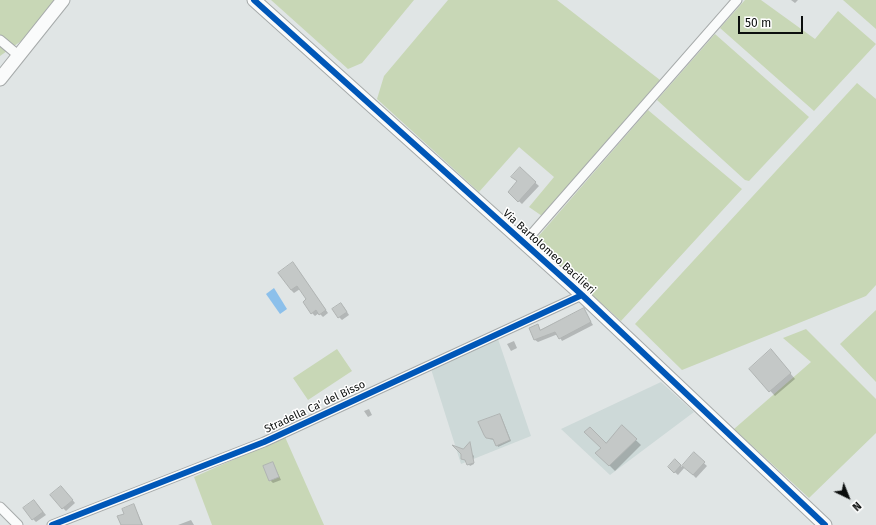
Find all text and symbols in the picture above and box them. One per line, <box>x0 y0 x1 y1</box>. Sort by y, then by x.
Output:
scale bar <box>740 8 805 34</box>
text: 50 m <box>745 16 771 30</box>
street label: Via Bartolomeo Bacilieri <box>500 207 598 297</box>
street label: Stradella Ca' del Bisso <box>262 378 368 436</box>
north arrow <box>828 477 868 517</box>
text: N <box>849 499 864 513</box>

